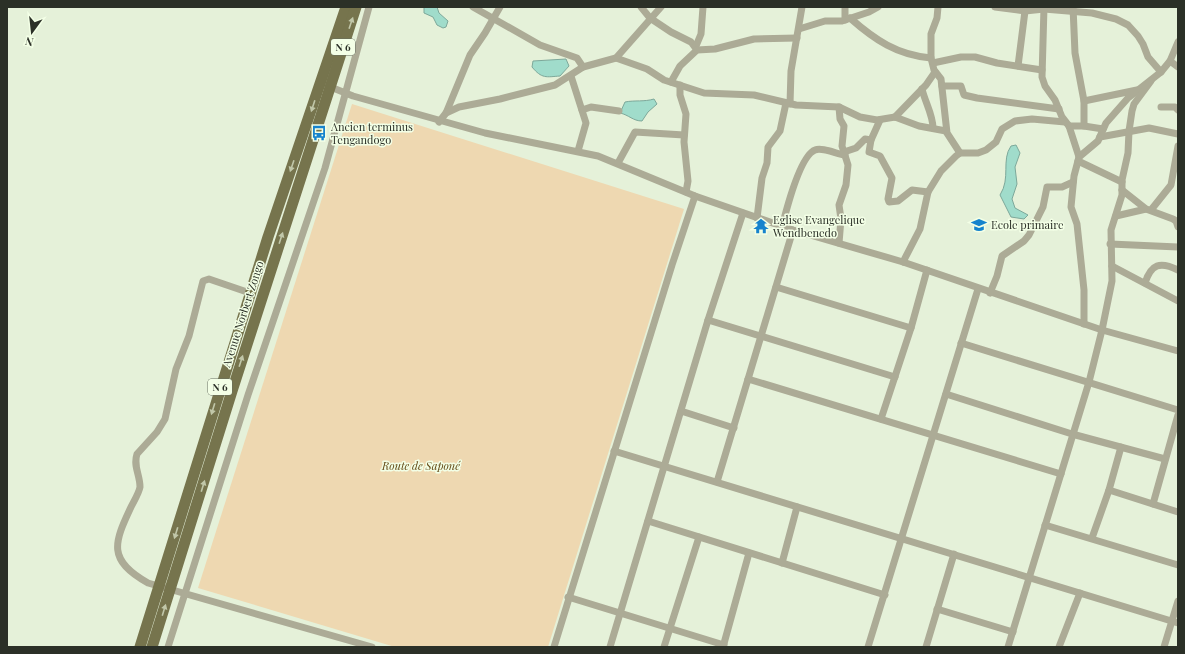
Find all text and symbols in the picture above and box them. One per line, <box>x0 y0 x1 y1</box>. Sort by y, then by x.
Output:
north arrow <box>12 12 52 52</box>
one-way arrow <box>348 17 354 29</box>
text: N <box>23 34 35 50</box>
road number: N 6 <box>331 39 355 55</box>
one-way arrow <box>309 100 315 112</box>
place label: Ancien terminus Tengandogo <box>330 119 413 147</box>
bus stop icon: Ancien terminus Tengandogo <box>310 124 328 142</box>
one-way arrow <box>289 160 295 172</box>
place label: Eglise Evangelique Wendbenedo <box>772 212 865 240</box>
school or university icon: Ecole primaire <box>970 216 988 234</box>
temple icon: Eglise Evangelique Wendbenedo <box>752 217 770 235</box>
place label: Ecole primaire <box>991 217 1064 232</box>
one-way arrow <box>278 231 284 243</box>
street label: Avenue Norbert Zongo <box>218 259 267 370</box>
one-way arrow <box>238 355 244 367</box>
road number: N 6 <box>208 379 232 395</box>
one-way arrow <box>210 403 216 415</box>
park label: Route de Saponé <box>381 458 461 473</box>
one-way arrow <box>200 479 206 491</box>
one-way arrow <box>173 528 179 540</box>
one-way arrow <box>161 603 167 615</box>

